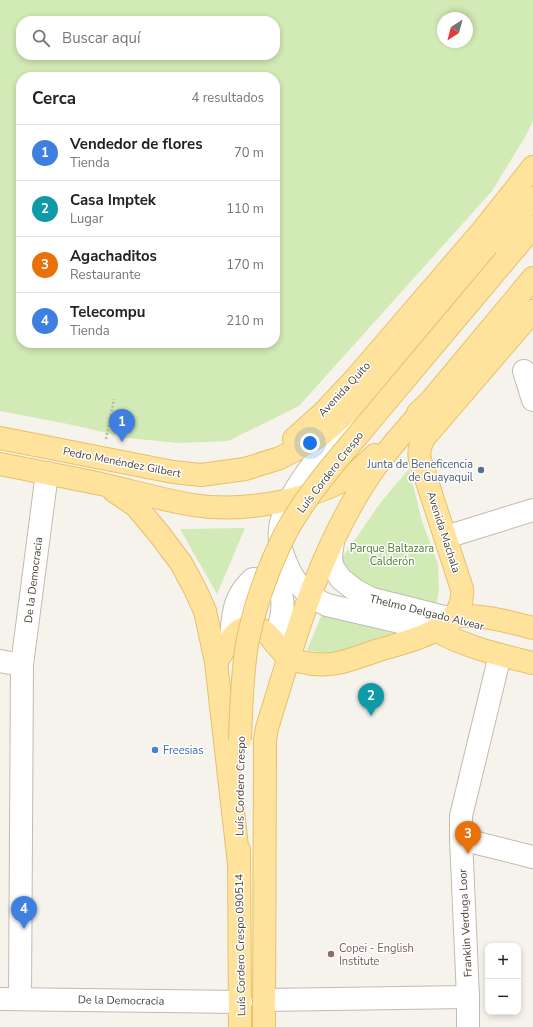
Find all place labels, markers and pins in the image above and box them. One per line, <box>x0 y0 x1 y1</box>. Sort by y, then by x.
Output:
pin: 1 <box>109 409 135 442</box>
place label: Junta de Beneficencia de Guayaquil <box>366 457 474 485</box>
marker: Junta de Beneficencia de Guayaquil <box>476 465 486 475</box>
pin: 2 <box>358 683 384 716</box>
place label: Freesias <box>163 743 203 758</box>
marker: Freesias <box>150 745 160 755</box>
pin: 3 <box>455 821 481 854</box>
pin: 4 <box>11 896 37 929</box>
place label: Copei - English Institute <box>339 941 414 969</box>
marker: Copei - English Institute <box>326 949 336 959</box>

